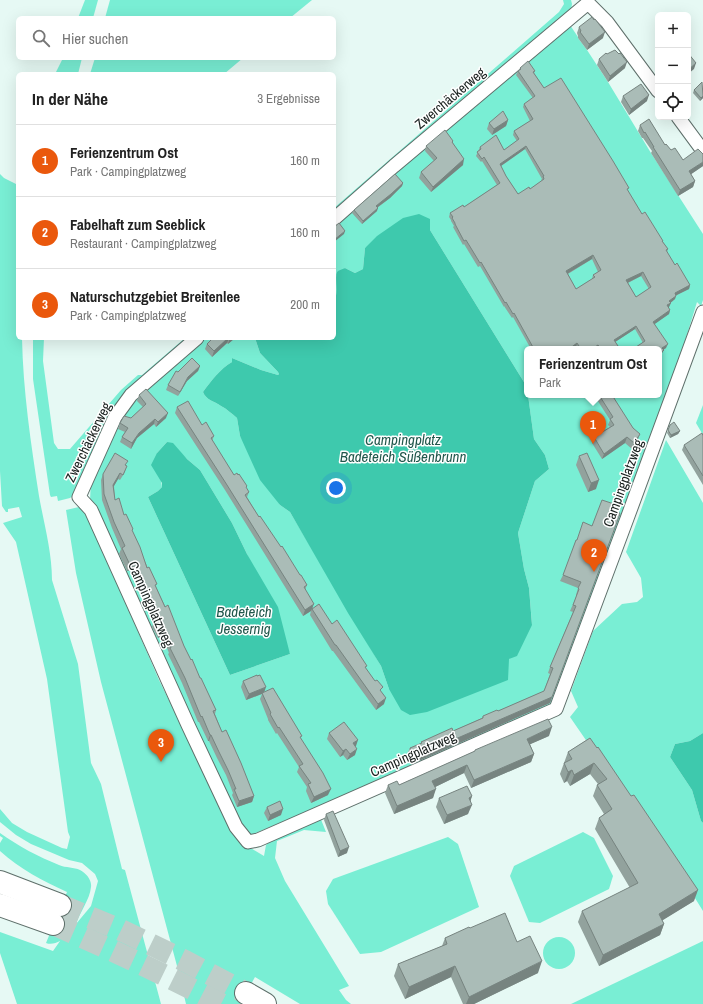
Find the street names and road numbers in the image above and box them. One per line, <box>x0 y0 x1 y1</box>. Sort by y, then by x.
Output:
street label: Zwerchäckerweg <box>411 63 489 133</box>
street label: Zwerchäckerweg <box>61 399 115 485</box>
street label: Campingplatzweg <box>599 436 647 529</box>
street label: Campingplatzweg <box>124 558 178 650</box>
street label: Campingplatzweg <box>367 727 459 781</box>

